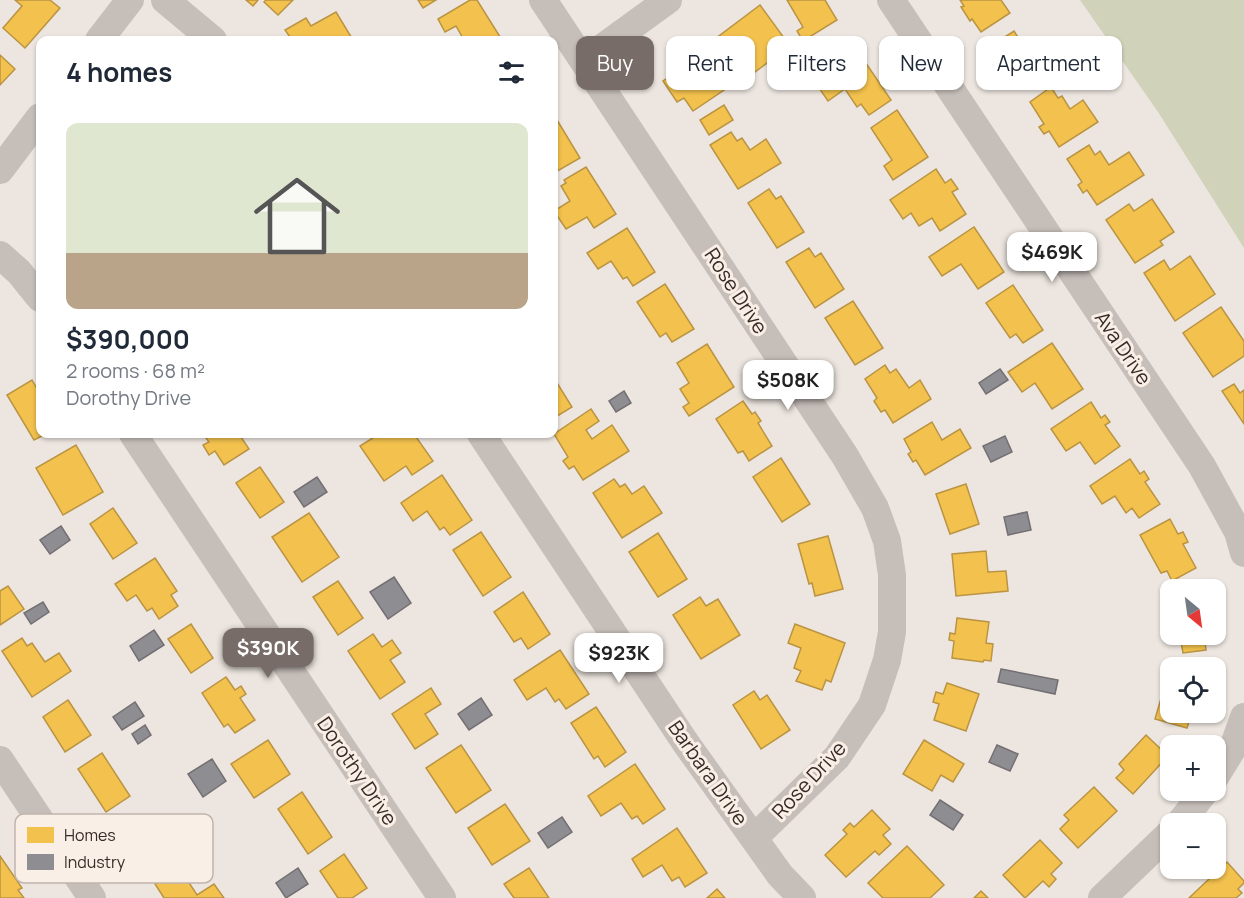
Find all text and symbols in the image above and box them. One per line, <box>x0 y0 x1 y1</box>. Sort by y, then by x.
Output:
chip: Buy <box>576 36 654 90</box>
chip: Rent <box>666 36 755 90</box>
chip: Filters <box>767 36 867 90</box>
chip: New <box>879 36 964 90</box>
chip: Apartment <box>976 36 1122 90</box>
text: 4 homes <box>66 54 172 90</box>
icon: filters <box>495 56 528 89</box>
icon: home <box>243 162 351 270</box>
pin: $469K <box>1010 232 1094 283</box>
text: $469K <box>1021 238 1083 265</box>
street label: Rose Drive <box>699 243 774 339</box>
street label: Ava Drive <box>1089 306 1158 390</box>
text: $390,000 <box>66 321 190 357</box>
text: 2 rooms · 68 m² <box>66 357 205 384</box>
pin: $508K <box>746 360 830 411</box>
text: $508K <box>757 366 819 393</box>
text: Dorothy Drive <box>66 384 191 411</box>
north arrow <box>1160 579 1226 645</box>
map controls <box>1160 579 1226 879</box>
pin: $390K <box>226 628 310 679</box>
pin: $923K <box>577 633 661 684</box>
text: $390K <box>237 634 299 661</box>
text: $923K <box>588 639 650 666</box>
button: locate <box>1160 657 1226 723</box>
street label: Dorothy Drive <box>311 711 404 830</box>
street label: Barbara Drive <box>662 715 755 831</box>
street label: Rose Drive <box>766 735 852 824</box>
button: + <box>1160 735 1226 801</box>
button: − <box>1160 813 1226 879</box>
legend <box>15 814 213 883</box>
text: Homes <box>64 824 116 846</box>
text: Industry <box>64 851 126 873</box>

